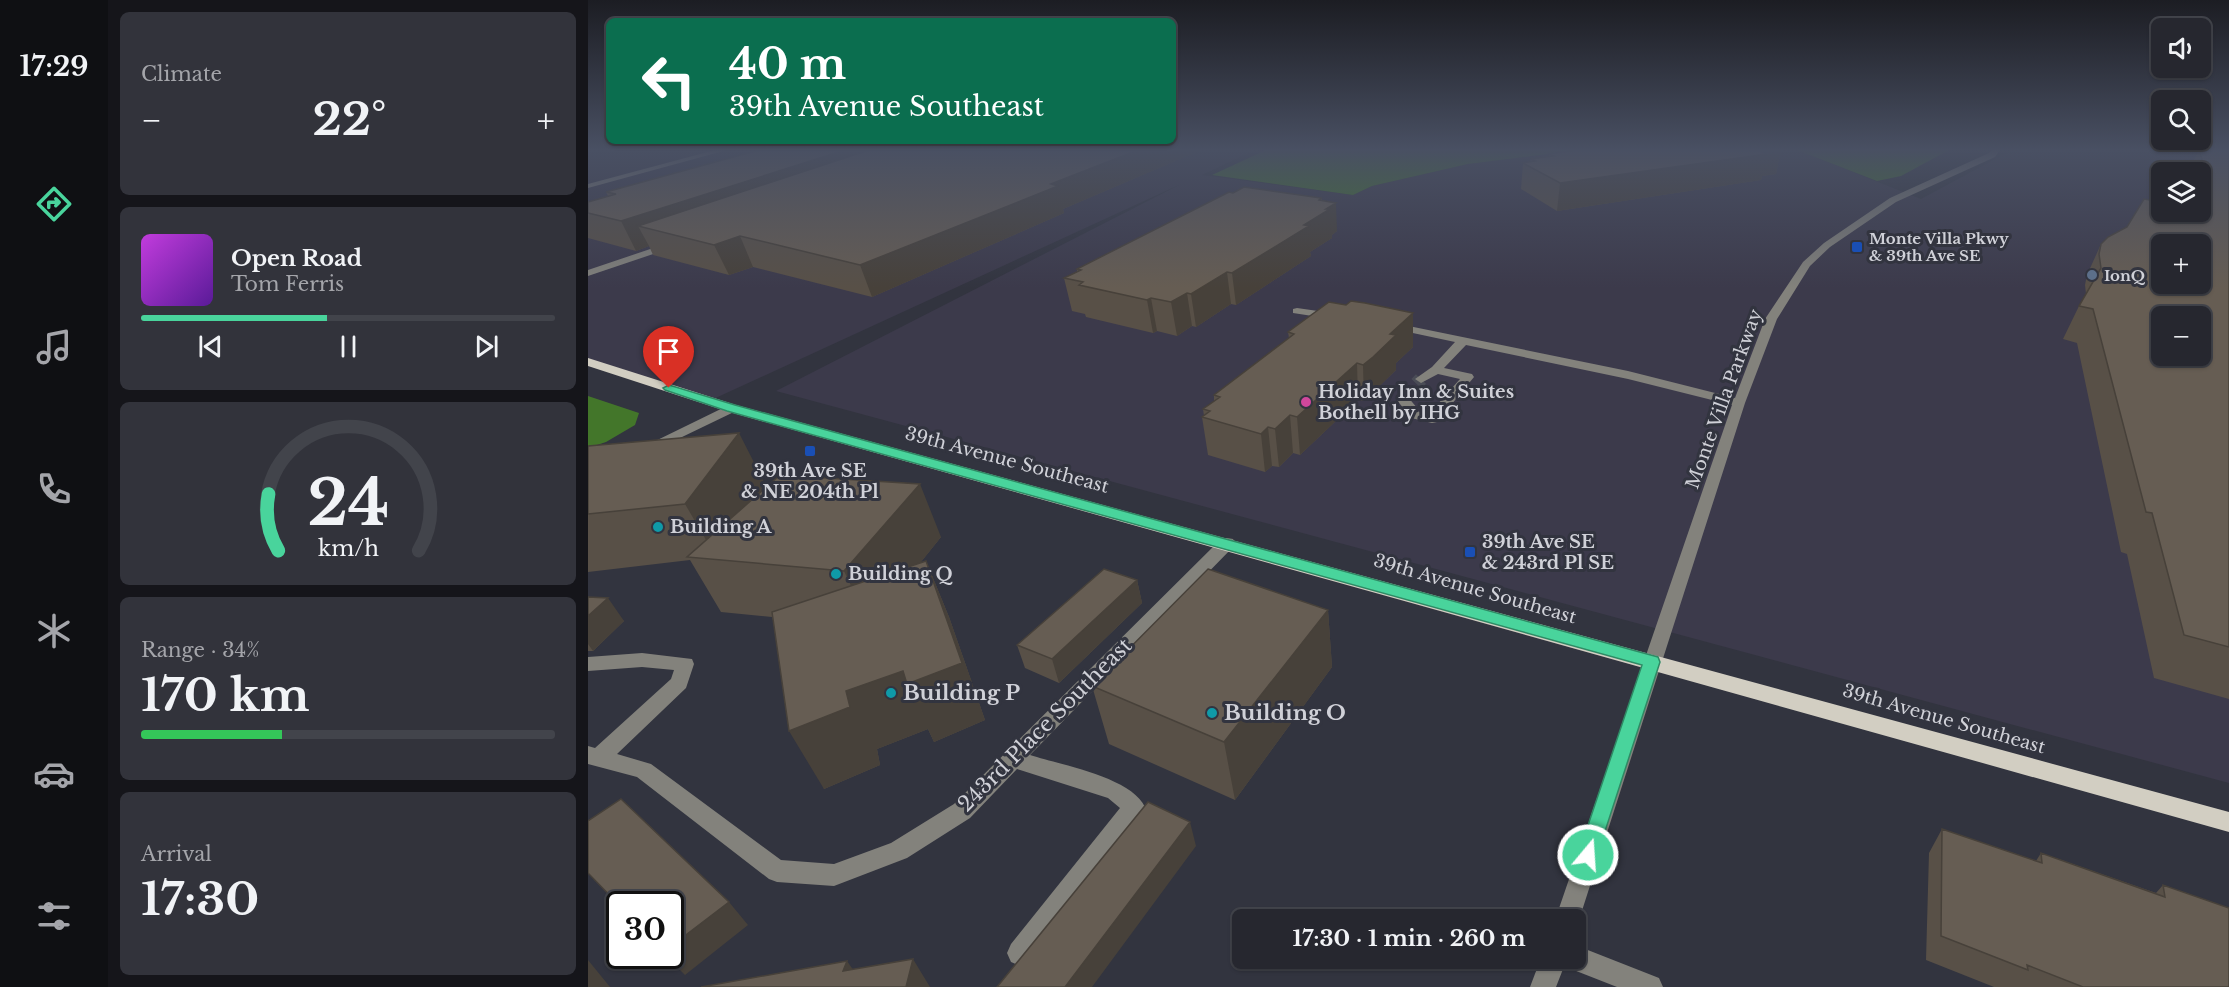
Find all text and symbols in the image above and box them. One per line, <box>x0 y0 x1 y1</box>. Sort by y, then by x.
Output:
map controls <box>2151 18 2211 366</box>
button: sound <box>2151 18 2211 78</box>
text: 40 m <box>729 38 846 90</box>
icon: left <box>630 42 708 120</box>
text: 17:29 <box>19 50 89 83</box>
text: Climate <box>141 62 222 86</box>
text: 39th Avenue Southeast <box>729 90 1044 123</box>
button: search <box>2151 90 2211 150</box>
text: 22° <box>313 91 386 147</box>
text: − <box>141 100 162 141</box>
text: + <box>537 100 555 141</box>
button: layers <box>2151 162 2211 222</box>
icon: directions <box>33 183 75 225</box>
place label: Monte Villa Pkwy & 39th Ave SE <box>1869 229 2009 265</box>
button: + <box>2151 234 2211 294</box>
marker: Monte Villa Pkwy & 39th Ave SE <box>1850 240 1864 254</box>
text: Open Road <box>231 245 362 272</box>
place label: IonQ <box>2104 266 2146 285</box>
marker: IonQ <box>2085 268 2099 282</box>
text: Tom Ferris <box>231 272 344 296</box>
street label: Monte Villa Parkway <box>1681 306 1767 492</box>
button: − <box>2151 306 2211 366</box>
icon: music <box>33 326 75 368</box>
pin <box>643 326 694 388</box>
icon: previous <box>194 330 227 363</box>
icon: pause <box>332 330 365 363</box>
icon: next <box>470 330 503 363</box>
icon: arrive <box>652 335 685 368</box>
place label: Holiday Inn & Suites Bothell by IHG <box>1318 381 1514 424</box>
marker: Holiday Inn & Suites Bothell by IHG <box>1299 395 1313 409</box>
street label: 39th Avenue Southeast <box>903 422 1111 498</box>
marker: 39th Ave SE & NE 204th Pl <box>803 444 817 458</box>
place label: 39th Ave SE & NE 204th Pl <box>741 460 879 503</box>
text: 24 <box>307 464 389 542</box>
icon: phone <box>33 468 75 510</box>
place label: Building A <box>670 516 773 538</box>
marker: Building A <box>651 520 665 534</box>
place label: 39th Ave SE & 243rd Pl SE <box>1482 531 1614 574</box>
text: km/h <box>318 535 379 562</box>
marker: 39th Ave SE & 243rd Pl SE <box>1463 545 1477 559</box>
street label: 39th Avenue Southeast <box>1371 549 1579 629</box>
place label: Building Q <box>848 563 953 585</box>
marker: Building Q <box>829 567 843 581</box>
icon: climate <box>33 610 75 652</box>
street label: 243rd Place Southeast <box>953 633 1137 817</box>
text: Range · 34% <box>141 638 260 662</box>
text: 170 km <box>141 667 309 723</box>
street label: 39th Avenue Southeast <box>1840 679 2048 759</box>
place label: Building P <box>903 680 1020 706</box>
marker: Building P <box>884 686 898 700</box>
place label: Building O <box>1224 700 1346 726</box>
marker: Building O <box>1205 706 1219 720</box>
icon: car <box>33 753 75 795</box>
position arrow <box>1556 823 1620 887</box>
text: Arrival <box>141 842 212 866</box>
text: 17:30 <box>141 871 259 927</box>
speed limit sign: 30 <box>606 891 684 969</box>
icon: filters <box>33 895 75 937</box>
text: 17:30 · 1 min · 260 m <box>1292 925 1526 952</box>

